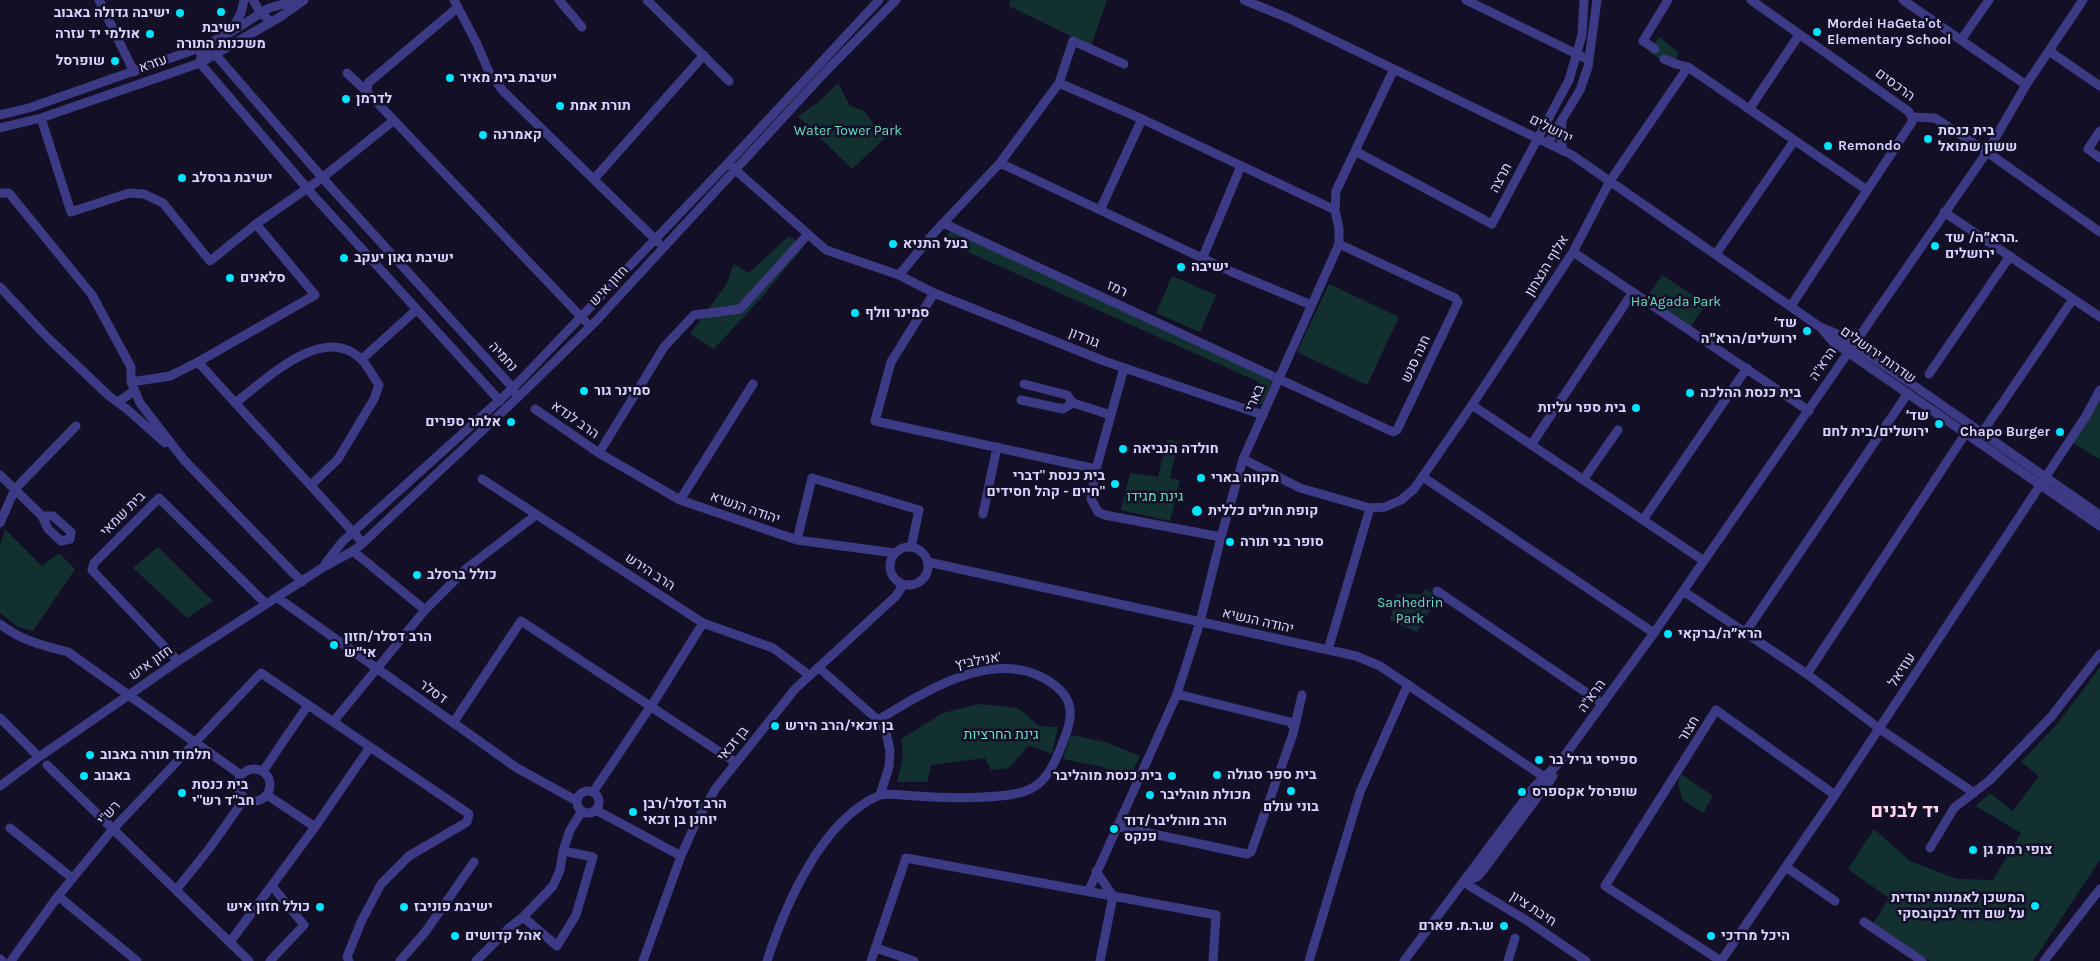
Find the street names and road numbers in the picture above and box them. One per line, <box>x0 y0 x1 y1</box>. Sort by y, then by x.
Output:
street label: עזרא <box>137 51 169 77</box>
street label: הרכסים <box>1872 65 1918 105</box>
street label: ירושלים <box>1526 111 1576 147</box>
street label: תרצה <box>1486 160 1516 196</box>
street label: אלוף הנצחון <box>1521 232 1573 300</box>
street label: חזון איש <box>586 262 632 310</box>
street label: רמז <box>1104 277 1130 301</box>
street label: שדרות ירושלים <box>1837 323 1919 387</box>
street label: גורדון <box>1066 324 1102 352</box>
street label: חנה סנש <box>1398 333 1434 385</box>
street label: נחמיה <box>485 338 521 376</box>
street label: הרא"ה <box>1806 344 1840 384</box>
street label: בארי <box>1242 382 1268 414</box>
street label: הרב לנדא <box>548 398 602 442</box>
street label: בית שמאי <box>97 488 149 540</box>
street label: יהודה הנשיא <box>708 488 782 528</box>
street label: הרב הירש <box>622 550 678 594</box>
street label: יהודה הנשיא <box>1221 605 1295 637</box>
street label: חזון איש <box>126 642 176 684</box>
street label: אנילביץ' <box>954 649 1002 673</box>
street label: עוזיאל <box>1885 650 1919 690</box>
street label: דסלר <box>416 676 450 708</box>
street label: הרא"ה <box>1574 676 1610 716</box>
street label: חצור <box>1675 713 1703 745</box>
street label: בן זכאי <box>714 723 752 765</box>
street label: רש"י <box>94 798 124 828</box>
street label: חיבת ציון <box>1507 888 1559 930</box>

